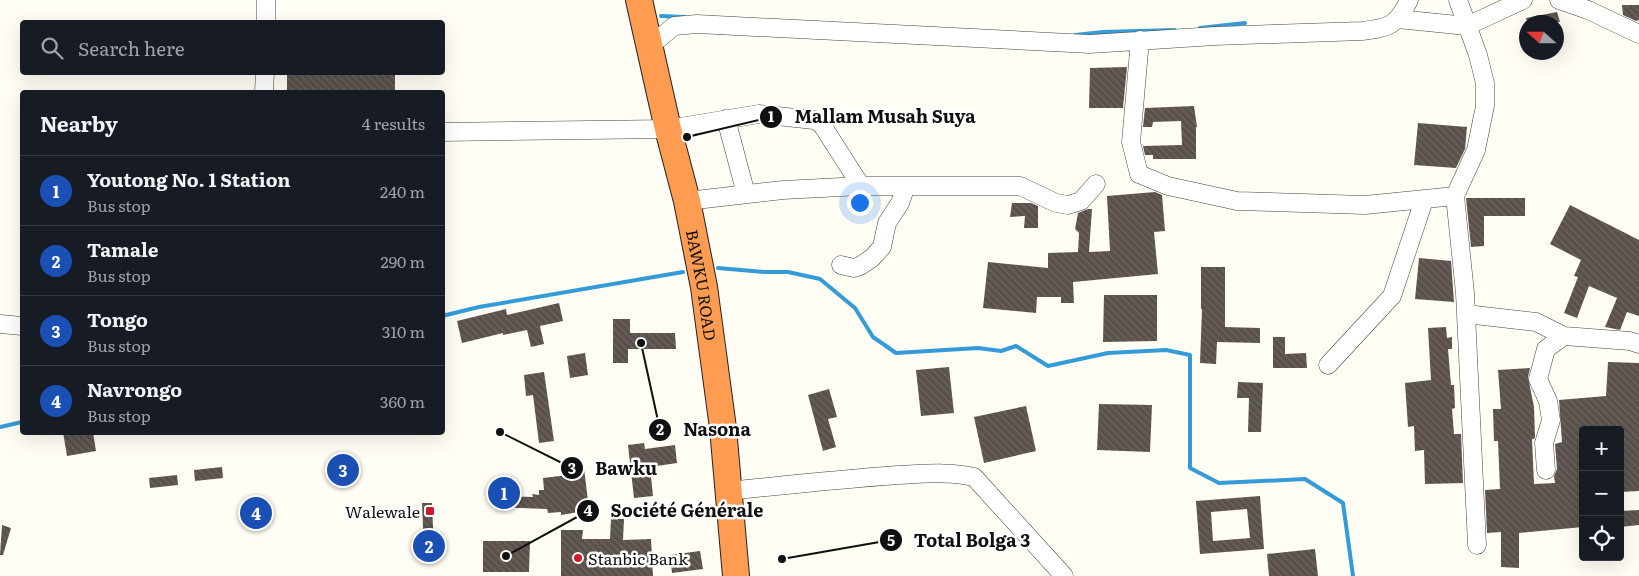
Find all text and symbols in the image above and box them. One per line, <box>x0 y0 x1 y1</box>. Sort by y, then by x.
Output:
north arrow <box>1519 15 1564 60</box>
search box <box>20 20 445 75</box>
icon: search <box>38 34 66 62</box>
text: Search here <box>78 34 185 62</box>
callout: Mallam Musah Suya <box>759 101 985 134</box>
text: Mallam Musah Suya <box>794 102 976 129</box>
text: 1 <box>768 104 774 127</box>
text: Nearby <box>40 107 118 138</box>
text: 4 results <box>362 111 425 135</box>
text: Youtong No. 1 Station <box>87 165 291 193</box>
text: 1 <box>53 179 59 203</box>
text: 240 m <box>380 179 425 203</box>
your location <box>847 190 873 216</box>
text: Bus stop <box>87 193 151 217</box>
street label: BAWKU ROAD <box>681 227 723 342</box>
text: Tamale <box>87 235 158 263</box>
text: 2 <box>52 249 60 273</box>
text: 290 m <box>381 249 425 273</box>
text: Bus stop <box>87 263 151 287</box>
text: Tongo <box>87 305 148 333</box>
text: 3 <box>52 319 60 343</box>
text: 310 m <box>382 319 425 343</box>
text: Bus stop <box>87 333 151 357</box>
text: Navrongo <box>87 375 182 403</box>
text: 4 <box>51 389 61 413</box>
text: 360 m <box>380 389 425 413</box>
text: Bus stop <box>87 403 151 427</box>
callout: Nasona <box>648 413 761 446</box>
text: Nasona <box>683 415 751 442</box>
text: 2 <box>656 417 664 440</box>
map controls <box>1579 426 1624 561</box>
button: + <box>1579 426 1624 471</box>
pin: 3 <box>327 451 359 489</box>
callout: Bawku <box>560 452 667 485</box>
text: Bawku <box>595 454 657 481</box>
text: 3 <box>568 456 576 479</box>
button: − <box>1579 471 1624 516</box>
pin: 1 <box>488 474 520 512</box>
pin: 4 <box>240 494 272 532</box>
callout: Société Générale <box>575 494 773 527</box>
text: Société Générale <box>611 496 763 523</box>
text: 4 <box>583 498 593 521</box>
place label: Walewale <box>345 499 420 523</box>
marker: Walewale <box>424 505 436 517</box>
button: locate <box>1579 516 1624 561</box>
callout: Total Bolga 3 <box>878 524 1040 557</box>
text: Total Bolga 3 <box>914 526 1030 553</box>
pin: 2 <box>413 527 445 565</box>
text: 5 <box>887 528 895 551</box>
place label: Stanbic Bank <box>588 546 688 570</box>
marker: Stanbic Bank <box>572 552 584 564</box>

